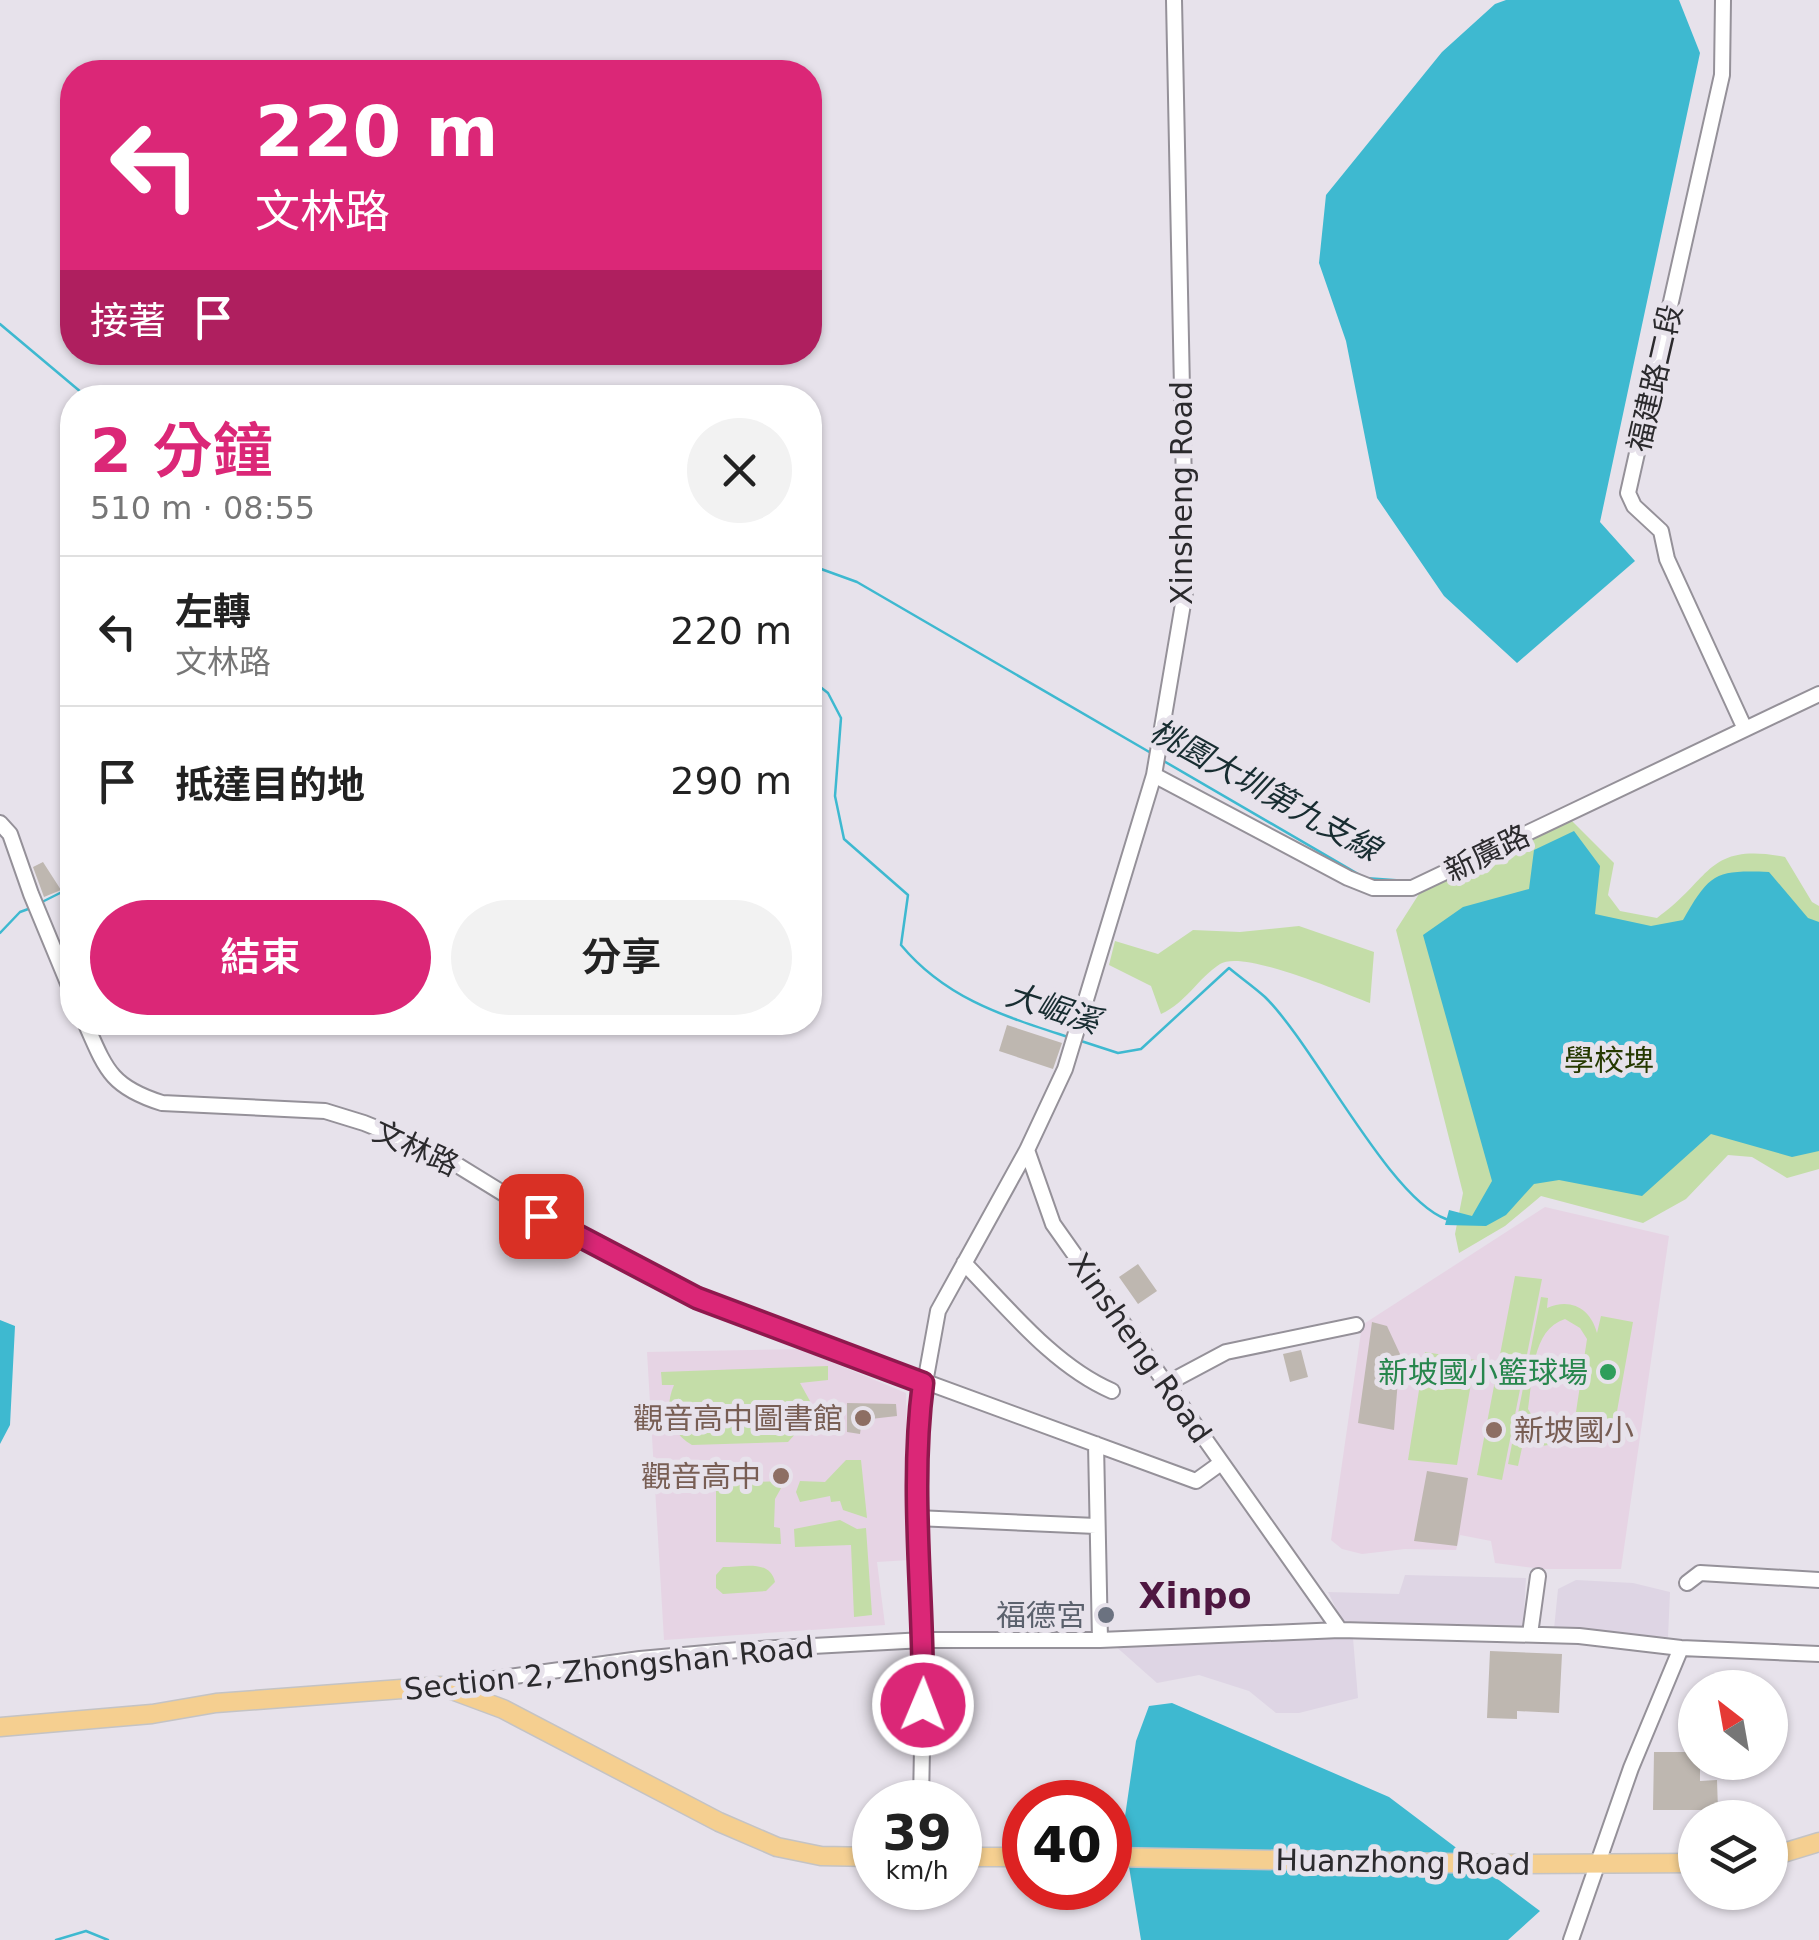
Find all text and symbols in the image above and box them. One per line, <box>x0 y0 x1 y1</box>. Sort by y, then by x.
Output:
text: 220 m <box>255 91 498 173</box>
icon: left <box>90 100 220 230</box>
text: 文林路 <box>255 185 390 238</box>
icon: arrive <box>186 290 241 345</box>
text: 接著 <box>90 299 166 343</box>
street label: 福建路二段 <box>1621 301 1689 455</box>
street label: Xinsheng Road <box>1164 381 1199 605</box>
text: 2 分鐘 <box>90 416 273 486</box>
button: close <box>687 418 792 523</box>
text: 510 m · 08:55 <box>90 489 315 527</box>
text: 左轉 <box>175 590 251 634</box>
icon: left <box>90 604 145 659</box>
text: 220 m <box>670 609 792 653</box>
text: 文林路 <box>175 643 271 681</box>
water label: 桃園大圳第九支線 <box>1144 711 1389 870</box>
icon: arrive <box>90 754 145 809</box>
text: 290 m <box>670 759 792 803</box>
text: 抵達目的地 <box>175 763 365 807</box>
street label: 新廣路 <box>1439 818 1535 888</box>
button: 結束 <box>90 900 431 1015</box>
button: 分享 <box>451 900 792 1015</box>
water label: 大崛溪 <box>1001 975 1108 1042</box>
park label: 學校埤 <box>1564 1043 1654 1078</box>
street label: 文林路 <box>368 1113 464 1183</box>
pin <box>499 1174 584 1259</box>
icon: arrive <box>514 1189 569 1244</box>
street label: Xinsheng Road <box>1061 1246 1219 1450</box>
place label: 新坡國小籃球場 <box>1378 1355 1588 1390</box>
marker: 新坡國小籃球場 <box>1597 1361 1619 1383</box>
place label: 觀音高中圖書館 <box>633 1401 843 1436</box>
marker: 觀音高中圖書館 <box>852 1407 874 1429</box>
place label: 新坡國小 <box>1514 1413 1634 1448</box>
marker: 新坡國小 <box>1483 1419 1505 1441</box>
place label: 觀音高中 <box>641 1459 761 1494</box>
marker: 觀音高中 <box>770 1465 792 1487</box>
district label: Xinpo <box>1139 1576 1252 1616</box>
place label: 福德宮 <box>996 1598 1086 1633</box>
marker: 福德宮 <box>1095 1604 1117 1626</box>
street label: Section 2, Zhongshan Road <box>402 1629 816 1707</box>
position arrow <box>871 1653 975 1757</box>
north arrow <box>1678 1670 1788 1780</box>
map controls <box>1678 1670 1788 1910</box>
speed limit sign: 40 <box>1002 1780 1132 1910</box>
button: layers <box>1678 1800 1788 1910</box>
text: 39 <box>882 1804 952 1862</box>
street label: Huanzhong Road <box>1275 1842 1531 1882</box>
text: km/h <box>885 1856 949 1885</box>

